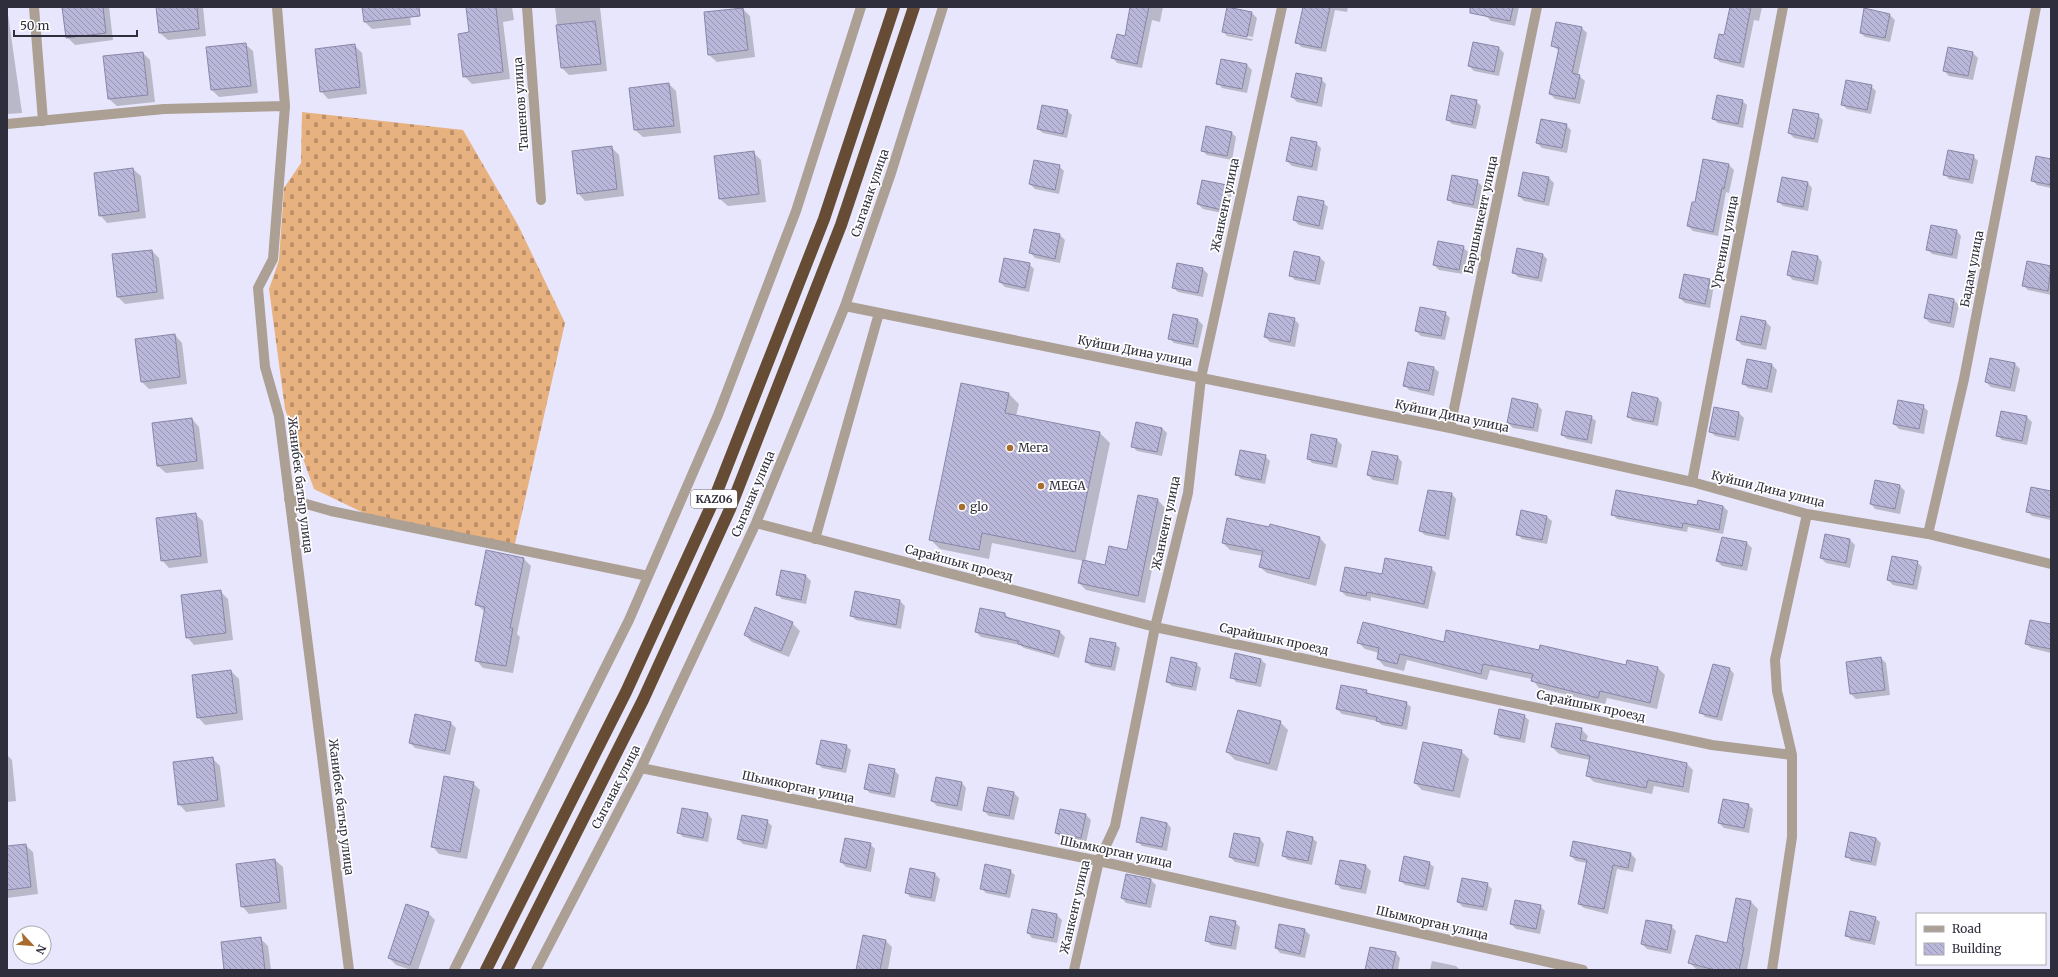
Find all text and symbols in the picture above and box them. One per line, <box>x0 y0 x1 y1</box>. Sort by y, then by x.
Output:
scale bar <box>14 12 137 38</box>
text: 50 m <box>20 18 49 33</box>
street label: Ташенов улица <box>510 56 531 151</box>
street label: Сыганак улица <box>847 146 892 239</box>
street label: Баршынкент улица <box>1461 154 1501 275</box>
street label: Жанкент улица <box>1207 156 1242 253</box>
street label: Ургениш улица <box>1708 194 1741 291</box>
street label: Бадам улица <box>1957 229 1986 309</box>
street label: Куйши Дина улица <box>1076 332 1194 369</box>
street label: Куйши Дина улица <box>1394 396 1511 435</box>
street label: Жанибек батыр улица <box>285 416 316 555</box>
place label: Мега <box>1018 440 1049 455</box>
marker: Мега <box>1005 443 1015 453</box>
street label: Сыганак улица <box>728 448 778 539</box>
street label: Куйши Дина улица <box>1710 467 1827 510</box>
street label: Жанкент улица <box>1148 474 1183 571</box>
place label: MEGA <box>1049 478 1086 493</box>
marker: MEGA <box>1036 481 1046 491</box>
road number: KАZ06 <box>691 490 737 508</box>
place label: glo <box>970 499 988 514</box>
marker: glo <box>957 502 967 512</box>
street label: Сарайшык проезд <box>903 541 1015 584</box>
street label: Сарайшык проезд <box>1218 620 1330 657</box>
street label: Сарайшык проезд <box>1535 687 1647 724</box>
street label: Жанибек батыр улица <box>326 738 357 877</box>
street label: Сыганак улица <box>588 742 643 831</box>
street label: Шымкорган улица <box>740 767 856 806</box>
street label: Шымкорган улица <box>1058 832 1174 871</box>
street label: Жанкент улица <box>1056 858 1093 955</box>
street label: Шымкорган улица <box>1374 902 1490 943</box>
legend <box>1916 913 2046 965</box>
text: Road <box>1952 921 1981 936</box>
north arrow <box>12 925 52 965</box>
text: Building <box>1952 941 2002 956</box>
text: N <box>33 942 49 957</box>

